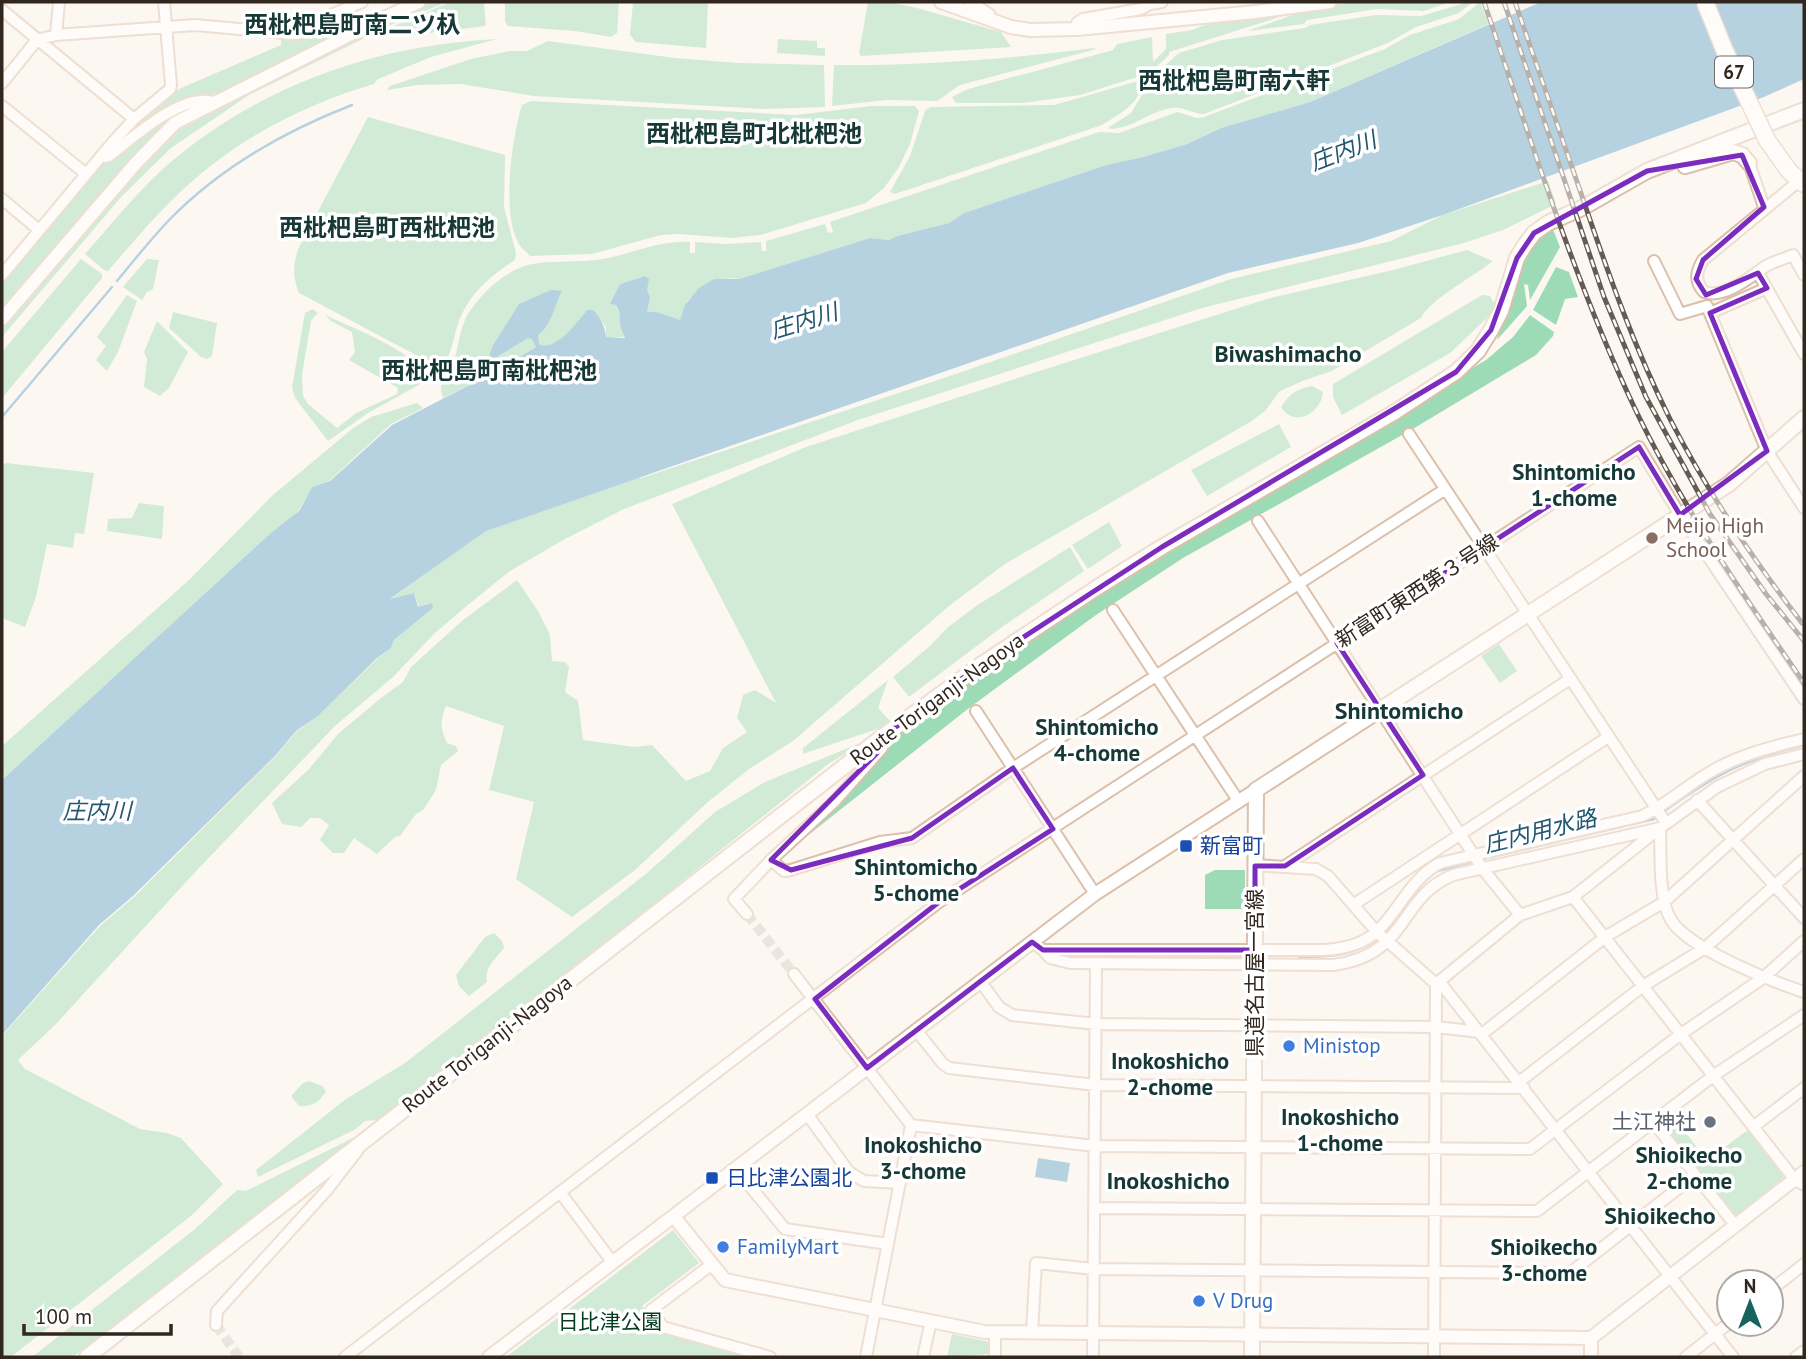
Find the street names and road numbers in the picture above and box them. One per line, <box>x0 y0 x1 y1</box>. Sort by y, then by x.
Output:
road number: 67 <box>1715 57 1753 88</box>
street label: 新富町東西第３号線 <box>1330 528 1503 653</box>
street label: Route Toriganji-Nagoya <box>844 626 1029 771</box>
street label: 県道名古屋一宮線 <box>1241 889 1268 1057</box>
street label: Route Toriganji-Nagoya <box>396 969 577 1118</box>

